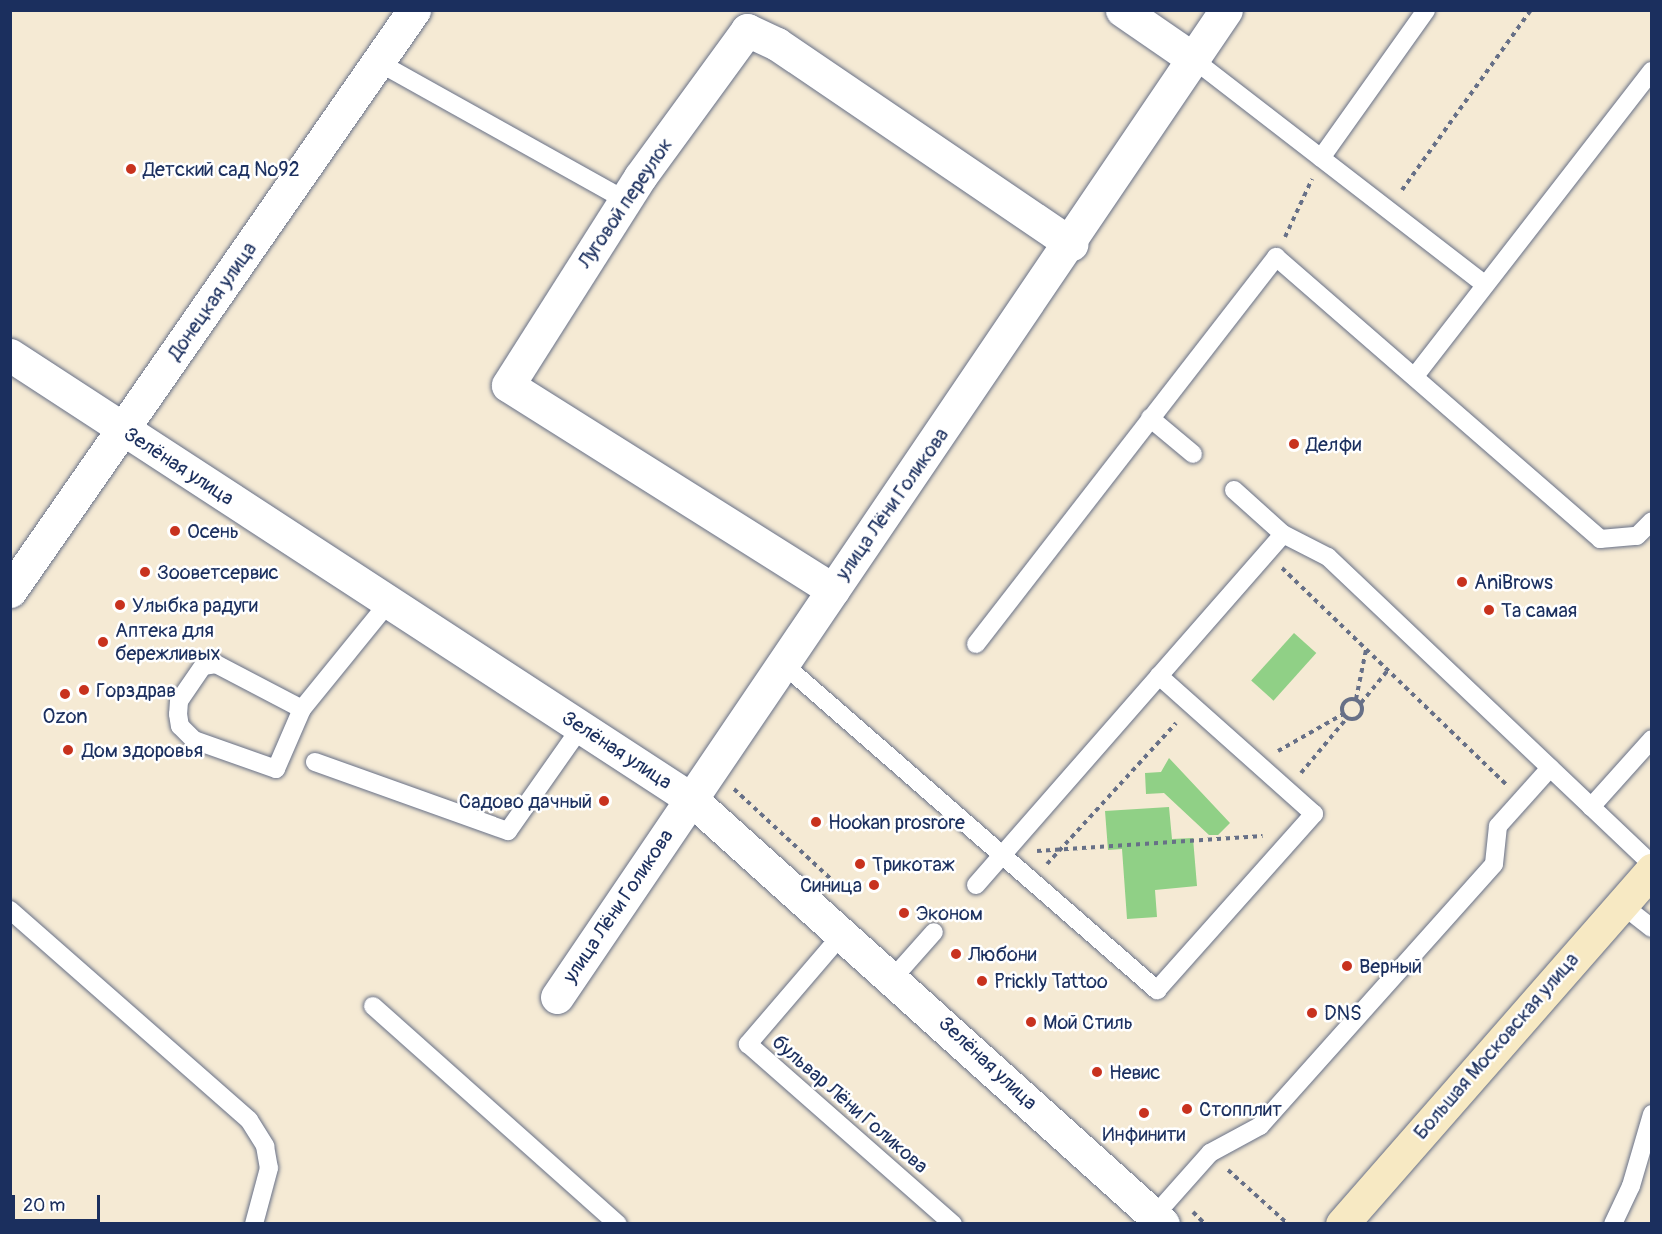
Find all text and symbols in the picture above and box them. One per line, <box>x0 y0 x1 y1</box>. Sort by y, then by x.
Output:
street label: Луговой переулок <box>573 133 677 273</box>
place label: Детский сад №92 <box>143 157 300 181</box>
marker: Детский сад №92 <box>124 162 138 176</box>
street label: Донецкая улица <box>163 237 261 365</box>
street label: Зелёная улица <box>120 422 238 510</box>
street label: улица Лёни Голикова <box>831 423 953 585</box>
place label: Делфи <box>1306 432 1361 456</box>
marker: Делфи <box>1287 437 1301 451</box>
place label: Осень <box>187 519 239 543</box>
marker: Осень <box>168 524 182 538</box>
place label: Зооветсервис <box>157 560 279 584</box>
marker: Зооветсервис <box>138 565 152 579</box>
place label: AniBrows <box>1474 570 1553 594</box>
marker: AniBrows <box>1455 575 1469 589</box>
place label: Улыбка радуги <box>132 593 258 617</box>
marker: Улыбка радуги <box>113 598 127 612</box>
place label: Та самая <box>1501 598 1577 622</box>
marker: Та самая <box>1482 603 1496 617</box>
place label: Аптека для бережливых <box>115 618 221 665</box>
marker: Аптека для бережливых <box>96 635 110 649</box>
place label: Горздрав <box>96 678 176 702</box>
marker: Горздрав <box>77 683 91 697</box>
marker: Ozon <box>58 687 72 701</box>
place label: Ozon <box>43 704 87 728</box>
street label: Зелёная улица <box>558 706 676 794</box>
place label: Дом здоровья <box>82 738 203 762</box>
marker: Дом здоровья <box>59 741 77 759</box>
place label: Садово дачный <box>459 789 592 813</box>
marker: Садово дачный <box>597 794 611 808</box>
place label: Hookan prosrore <box>828 810 965 834</box>
marker: Hookan prosrore <box>809 815 823 829</box>
street label: улица Лёни Голикова <box>558 825 678 987</box>
place label: Трикотаж <box>872 852 955 876</box>
marker: Трикотаж <box>853 857 867 871</box>
place label: Синица <box>800 873 862 897</box>
marker: Синица <box>867 878 881 892</box>
place label: Эконом <box>916 901 983 925</box>
marker: Эконом <box>897 906 911 920</box>
place label: Любони <box>968 942 1037 966</box>
marker: Любони <box>949 947 963 961</box>
street label: Большая Московская улица <box>1408 948 1584 1144</box>
place label: Верный <box>1359 954 1422 978</box>
marker: Верный <box>1340 959 1354 973</box>
place label: Prickly Tattoo <box>994 969 1108 993</box>
marker: Prickly Tattoo <box>975 974 989 988</box>
place label: DNS <box>1324 1001 1362 1025</box>
marker: DNS <box>1305 1006 1319 1020</box>
place label: Мой Стиль <box>1043 1010 1133 1034</box>
street label: Зелёная улица <box>934 1011 1042 1115</box>
marker: Мой Стиль <box>1024 1015 1038 1029</box>
street label: бульвар Лёни Голикова <box>767 1030 933 1178</box>
place label: Невис <box>1109 1060 1160 1084</box>
marker: Невис <box>1090 1065 1104 1079</box>
place label: Стопплит <box>1199 1097 1282 1121</box>
marker: Стопплит <box>1180 1102 1194 1116</box>
marker: Инфинити <box>1137 1106 1151 1120</box>
place label: Инфинити <box>1103 1122 1185 1146</box>
scale bar <box>15 1183 104 1221</box>
text: 20 m <box>23 1194 65 1217</box>

